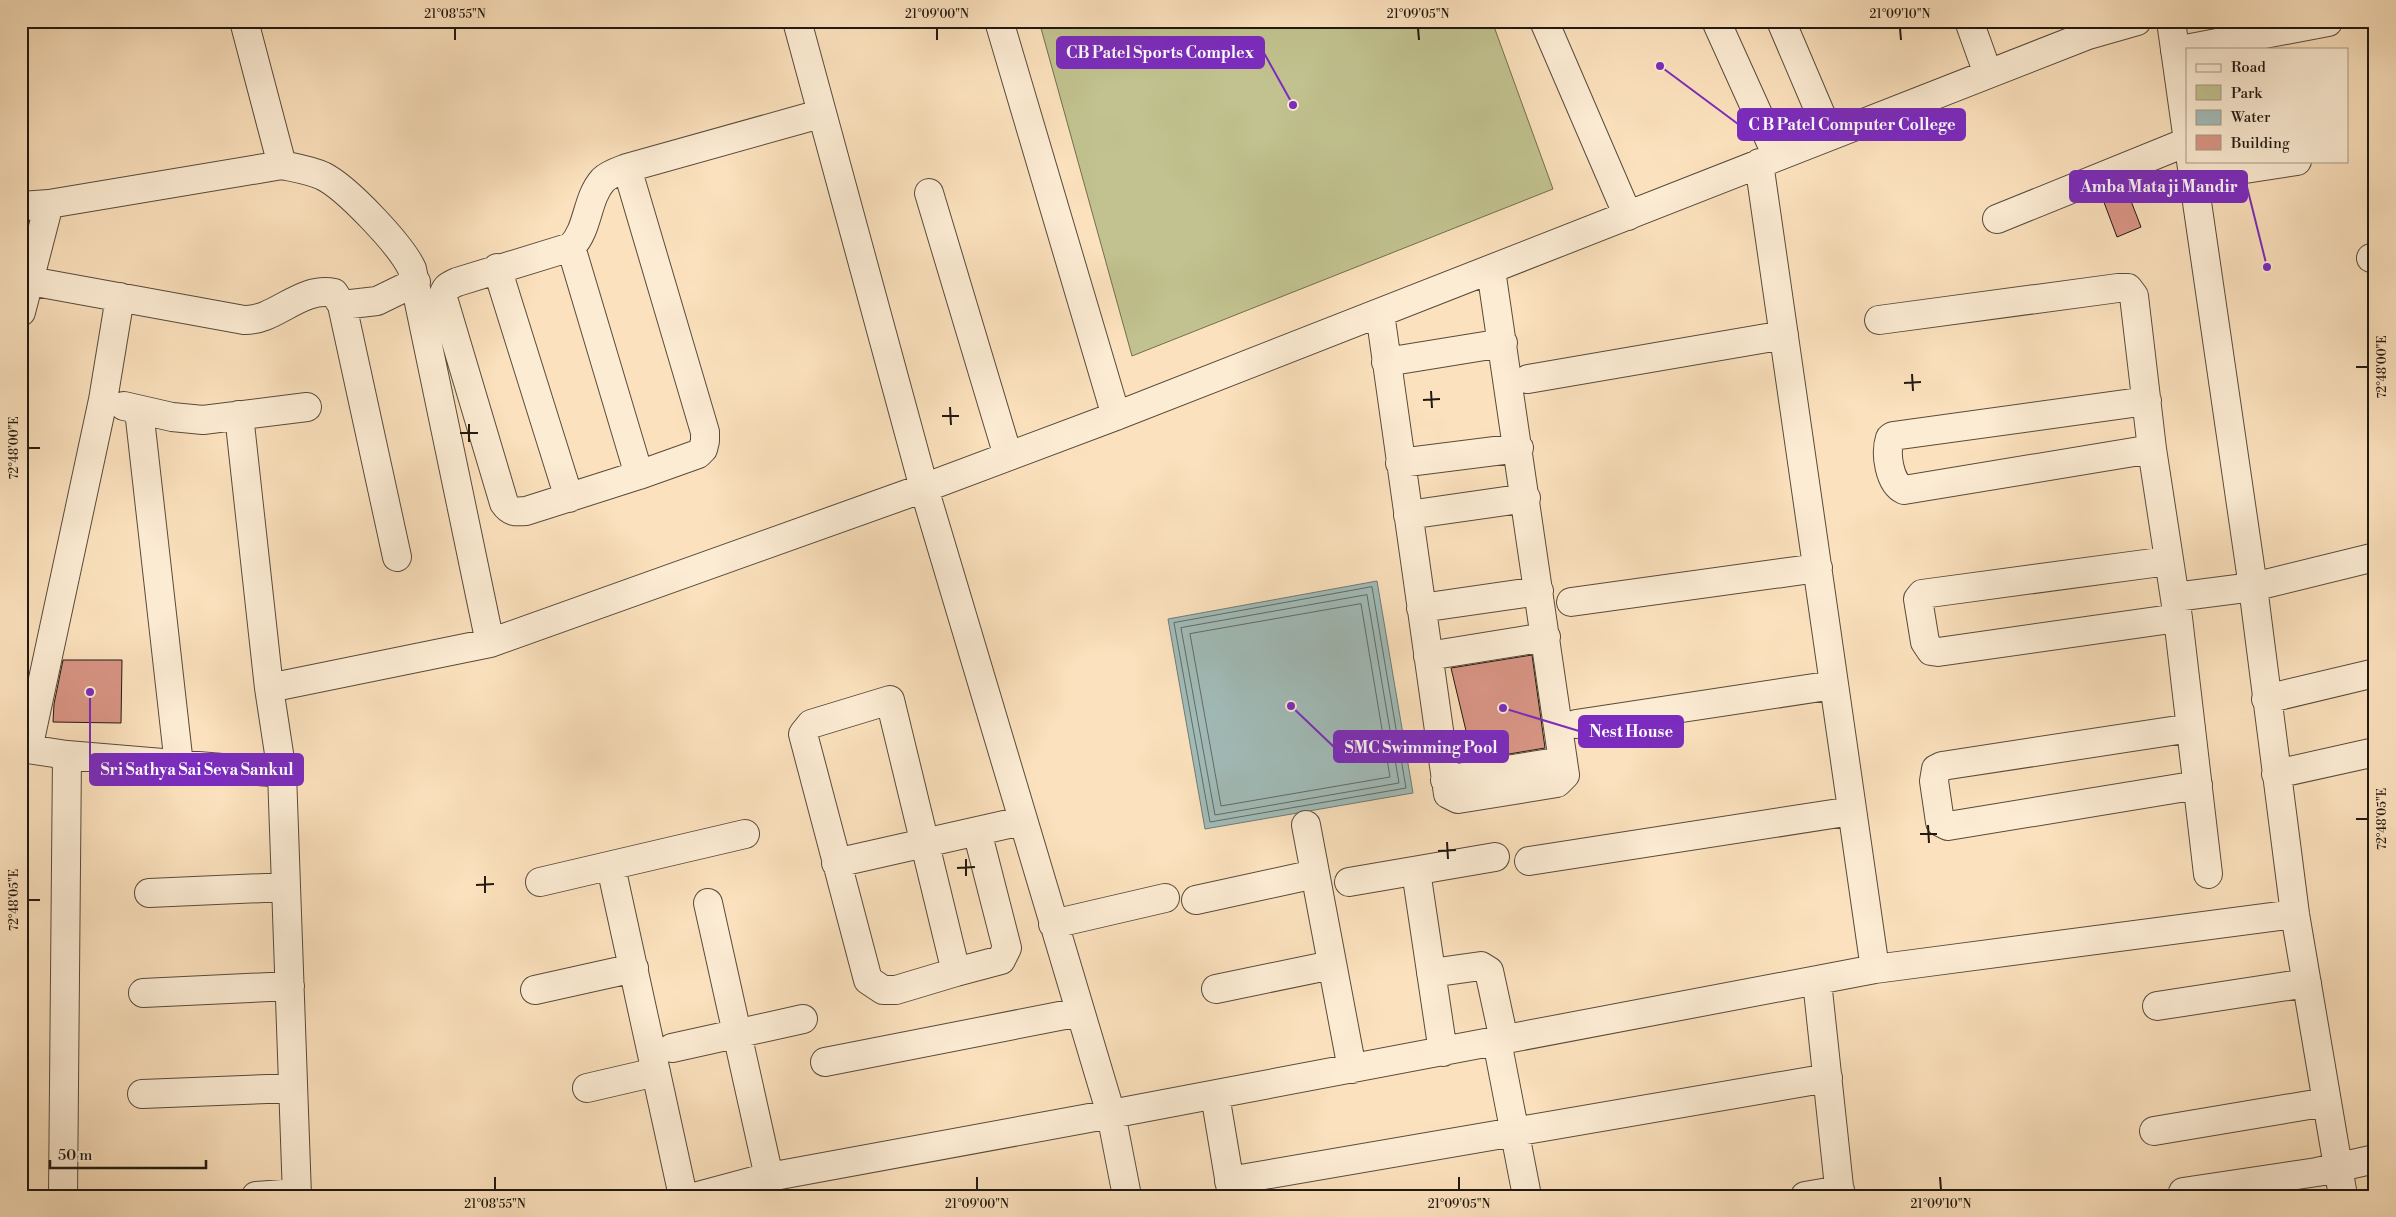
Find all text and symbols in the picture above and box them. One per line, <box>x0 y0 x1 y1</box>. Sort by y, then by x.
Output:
text: 21°08'55"N <box>424 7 486 22</box>
text: 21°09'00"N <box>905 7 969 22</box>
text: 21°09'05"N <box>1387 7 1449 22</box>
text: 21°09'10"N <box>1870 7 1930 22</box>
callout: CB Patel Sports Complex <box>1057 37 1264 68</box>
text: CB Patel Sports Complex <box>1066 43 1255 63</box>
legend <box>2186 48 2348 162</box>
text: Road <box>2231 58 2266 77</box>
text: Park <box>2231 84 2263 103</box>
text: Water <box>2230 108 2271 127</box>
callout: C B Patel Computer College <box>1738 109 1965 140</box>
text: C B Patel Computer College <box>1748 115 1956 135</box>
text: Building <box>2230 134 2290 153</box>
callout: Amba Mata ji Mandir <box>2070 171 2247 202</box>
text: Amba Mata ji Mandir <box>2079 177 2238 197</box>
text: 72°48'00"E <box>2375 335 2390 399</box>
text: 72°48'00"E <box>7 416 22 480</box>
callout: Nest House <box>1579 716 1683 747</box>
text: Nest House <box>1589 722 1673 742</box>
callout: SMC Swimming Pool <box>1334 731 1508 762</box>
text: SMC Swimming Pool <box>1344 738 1498 758</box>
callout: Sri Sathya Sai Seva Sankul <box>90 754 303 785</box>
text: Sri Sathya Sai Seva Sankul <box>100 760 294 780</box>
text: 72°48'05"E <box>2375 788 2390 850</box>
text: 72°48'05"E <box>7 869 22 931</box>
scale bar <box>50 1137 206 1169</box>
text: 50 m <box>58 1146 92 1165</box>
text: 21°08'55"N <box>464 1197 526 1212</box>
text: 21°09'00"N <box>945 1197 1009 1212</box>
text: 21°09'05"N <box>1428 1197 1490 1212</box>
text: 21°09'10"N <box>1911 1197 1971 1212</box>

